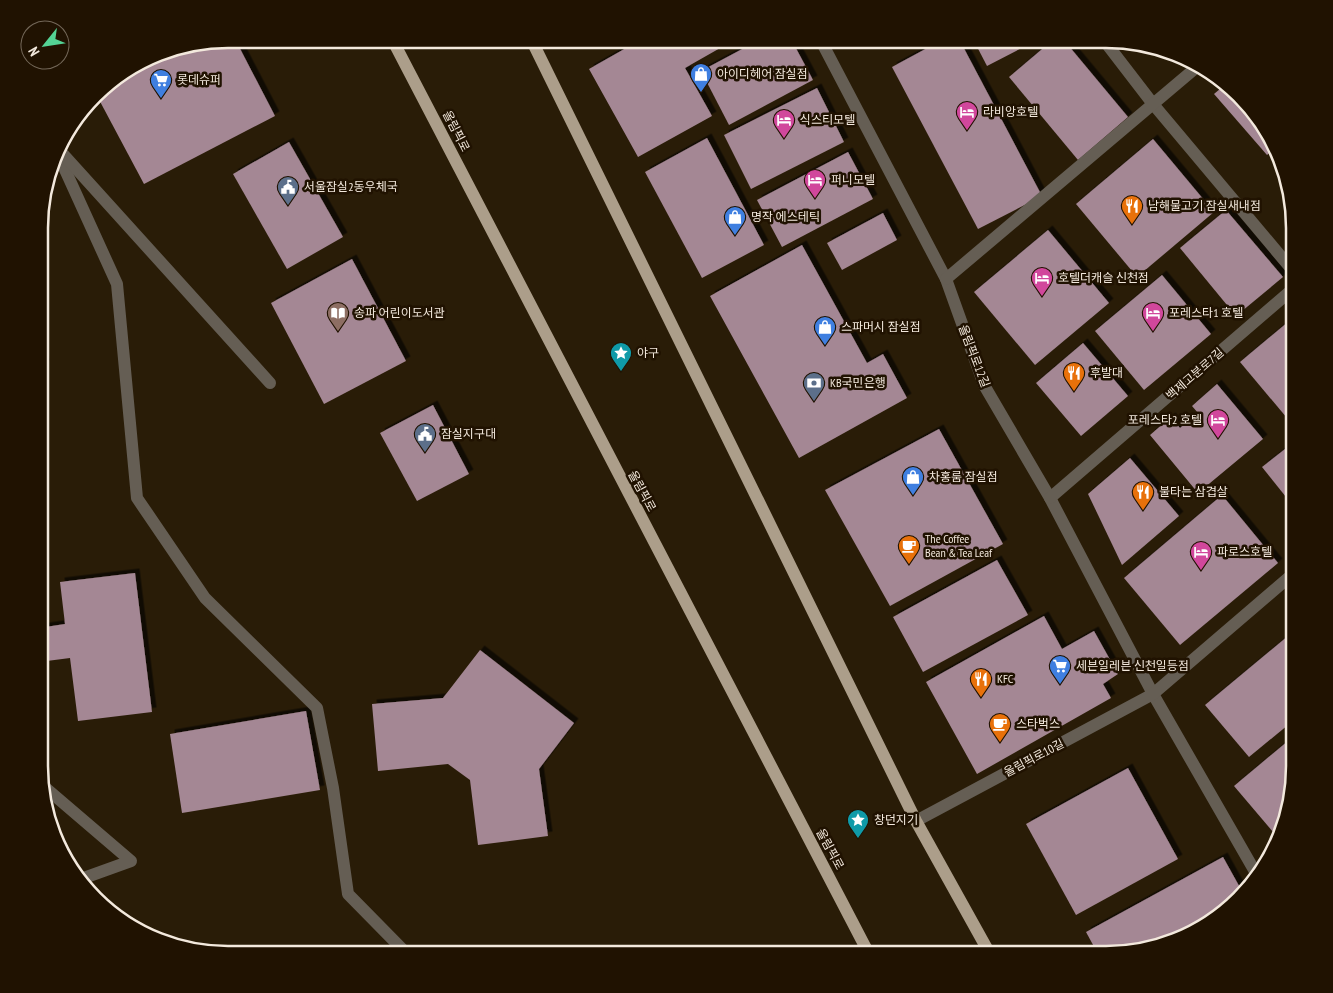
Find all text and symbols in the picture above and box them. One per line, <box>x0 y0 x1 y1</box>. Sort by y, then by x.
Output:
north arrow <box>20 20 70 70</box>
text: N <box>24 44 43 59</box>
shop icon: 아이디헤어 잠실점 <box>689 62 713 93</box>
place label: 아이디헤어 잠실점 <box>717 66 808 81</box>
supermarket icon: 롯데슈퍼 <box>149 68 173 99</box>
place label: 롯데슈퍼 <box>177 72 221 87</box>
hotel icon: 라비앙호텔 <box>955 100 979 131</box>
place label: 라비앙호텔 <box>983 104 1038 119</box>
street label: 올림픽로 <box>440 108 473 154</box>
hotel icon: 식스티모텔 <box>772 108 796 139</box>
place label: 식스티모텔 <box>800 112 855 127</box>
hotel icon: 퍼니모텔 <box>803 168 827 199</box>
place label: 퍼니모텔 <box>831 172 875 187</box>
public building icon: 서울잠실2동우체국 <box>276 175 300 206</box>
place label: 서울잠실2동우체국 <box>304 179 398 194</box>
restaurant icon: 남해물고기 잠실새내점 <box>1120 194 1144 225</box>
place label: 남해물고기 잠실새내점 <box>1148 198 1261 213</box>
shop icon: 명작 에스테틱 <box>723 205 747 236</box>
place label: 명작 에스테틱 <box>751 209 820 224</box>
hotel icon: 호텔더캐슬 신천점 <box>1030 266 1054 297</box>
place label: 호텔더캐슬 신천점 <box>1058 270 1149 285</box>
library icon: 송파 어린이도서관 <box>326 301 350 332</box>
hotel icon: 포레스타1 호텔 <box>1141 301 1165 332</box>
place label: 송파 어린이도서관 <box>354 305 445 320</box>
place label: 포레스타1 호텔 <box>1169 305 1243 320</box>
shop icon: 스파머시 잠실점 <box>813 315 837 346</box>
place label: 스파머시 잠실점 <box>841 319 921 334</box>
street label: 올림픽로12길 <box>956 322 993 389</box>
place icon: 야구 <box>609 341 633 372</box>
street label: 백제고분로7길 <box>1163 344 1227 403</box>
place label: 야구 <box>637 345 659 360</box>
restaurant icon: 후발대 <box>1062 361 1086 392</box>
place label: 후발대 <box>1090 365 1123 380</box>
bank icon: KB국민은행 <box>802 371 826 402</box>
place label: KB국민은행 <box>830 375 886 390</box>
hotel icon: 포레스타2 호텔 <box>1206 408 1230 439</box>
place label: 포레스타2 호텔 <box>1128 412 1202 427</box>
public building icon: 잠실지구대 <box>413 422 437 453</box>
place label: 잠실지구대 <box>441 426 496 441</box>
shop icon: 차홍룸 잠실점 <box>901 465 925 496</box>
street label: 올림픽로 <box>625 468 659 514</box>
place label: 차홍룸 잠실점 <box>929 469 998 484</box>
restaurant icon: 불타는 삼겹살 <box>1131 480 1155 511</box>
place label: 불타는 삼겹살 <box>1159 484 1228 499</box>
place label: The Coffee Bean & Tea Leaf <box>925 531 993 560</box>
cafe icon: The Coffee Bean & Tea Leaf <box>897 534 921 565</box>
hotel icon: 파로스호텔 <box>1189 540 1213 571</box>
place label: 파로스호텔 <box>1217 544 1272 559</box>
supermarket icon: 세븐일레븐 신천일등점 <box>1048 654 1072 685</box>
place label: 세븐일레븐 신천일등점 <box>1076 658 1189 673</box>
restaurant icon: KFC <box>969 667 993 698</box>
place label: KFC <box>997 671 1014 686</box>
cafe icon: 스타벅스 <box>988 712 1012 743</box>
place label: 스타벅스 <box>1016 716 1060 731</box>
street label: 올림픽로10길 <box>1001 735 1066 780</box>
place icon: 창던지기 <box>846 808 870 839</box>
place label: 창던지기 <box>874 812 918 827</box>
street label: 올림픽로 <box>813 826 847 872</box>

